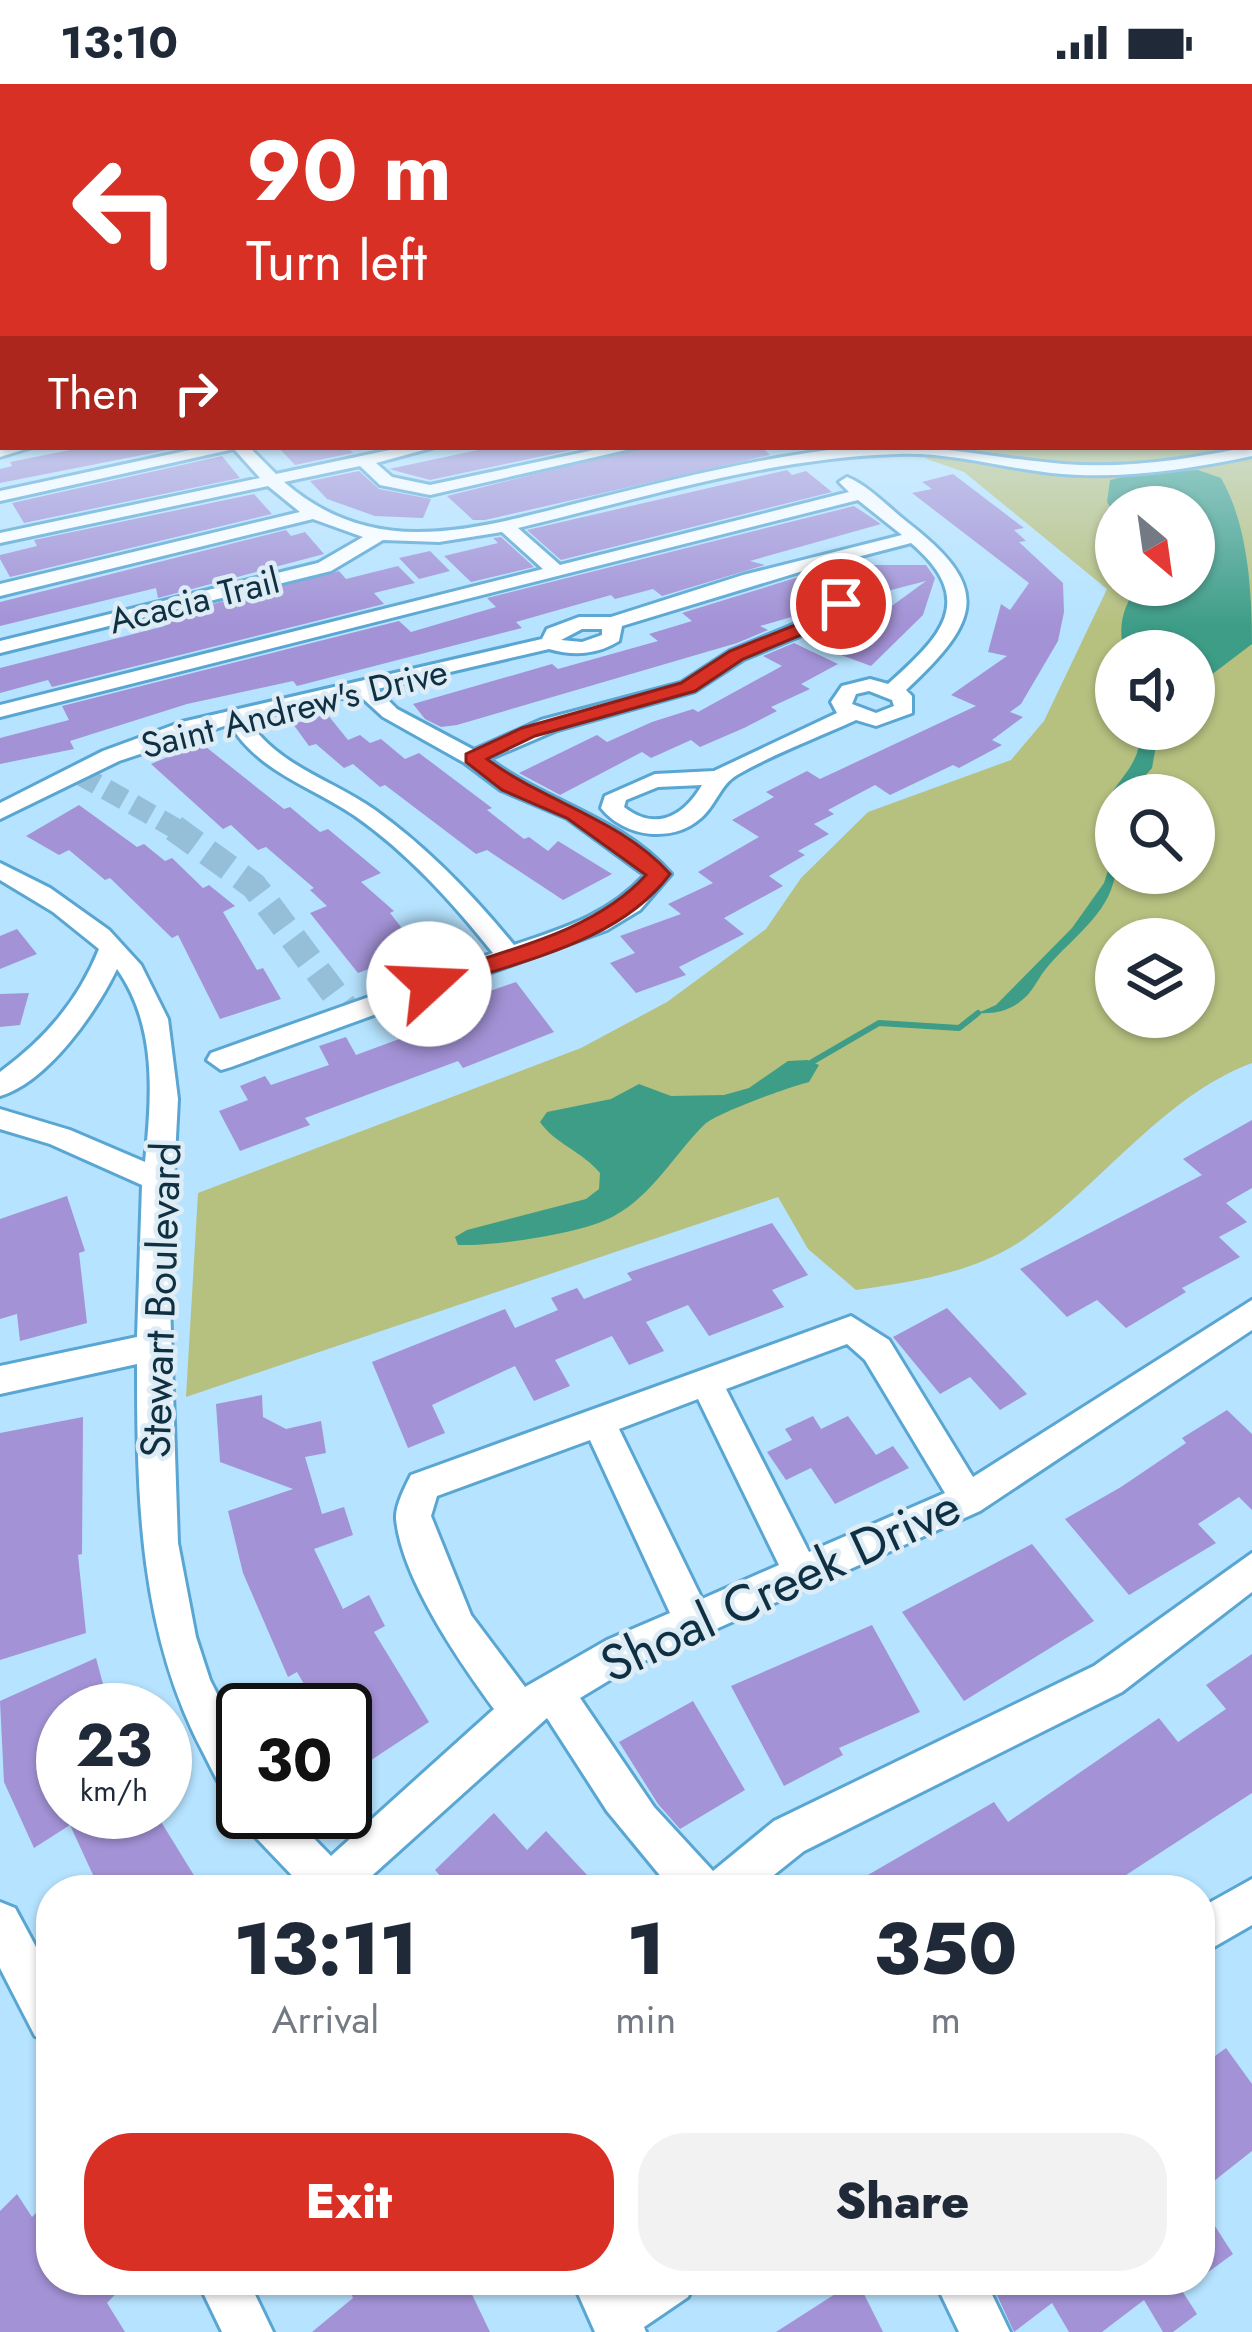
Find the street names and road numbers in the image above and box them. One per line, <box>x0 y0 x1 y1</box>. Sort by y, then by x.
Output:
street label: Acacia Trail <box>103 554 285 646</box>
street label: Saint Andrew's Drive <box>135 645 453 771</box>
street label: Stewart Boulevard <box>125 1141 196 1459</box>
street label: Shoal Creek Drive <box>588 1469 972 1701</box>

